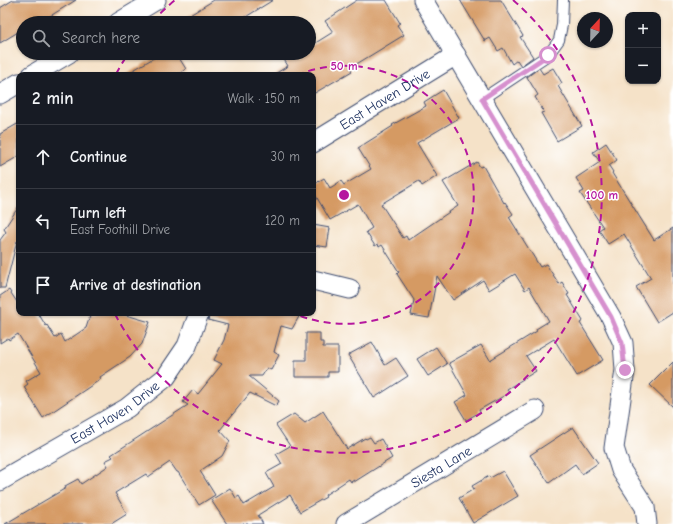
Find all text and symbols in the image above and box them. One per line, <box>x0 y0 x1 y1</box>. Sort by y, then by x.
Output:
north arrow <box>577 12 613 48</box>
map controls <box>625 12 661 84</box>
button: + <box>625 12 661 48</box>
search box <box>16 16 316 60</box>
icon: search <box>30 27 52 49</box>
text: Search here <box>62 29 140 47</box>
route start <box>539 46 557 64</box>
button: − <box>625 48 661 84</box>
text: 50 m <box>330 59 358 73</box>
street label: East Haven Drive <box>336 65 433 133</box>
text: 2 min <box>32 89 73 108</box>
text: Walk · 150 m <box>228 91 300 106</box>
icon: ahead <box>32 146 54 168</box>
text: Continue <box>70 148 127 166</box>
text: 30 m <box>270 149 300 164</box>
centre of rings <box>337 188 351 202</box>
text: 100 m <box>586 188 618 202</box>
text: Turn left <box>70 204 126 222</box>
icon: left <box>32 210 54 232</box>
text: 120 m <box>265 213 300 228</box>
text: East Foothill Drive <box>70 222 170 237</box>
icon: arrive <box>32 274 54 296</box>
text: Arrive at destination <box>70 276 201 294</box>
route end <box>616 361 634 379</box>
street label: East Haven Drive <box>67 377 163 447</box>
street label: Siesta Lane <box>408 442 475 492</box>

